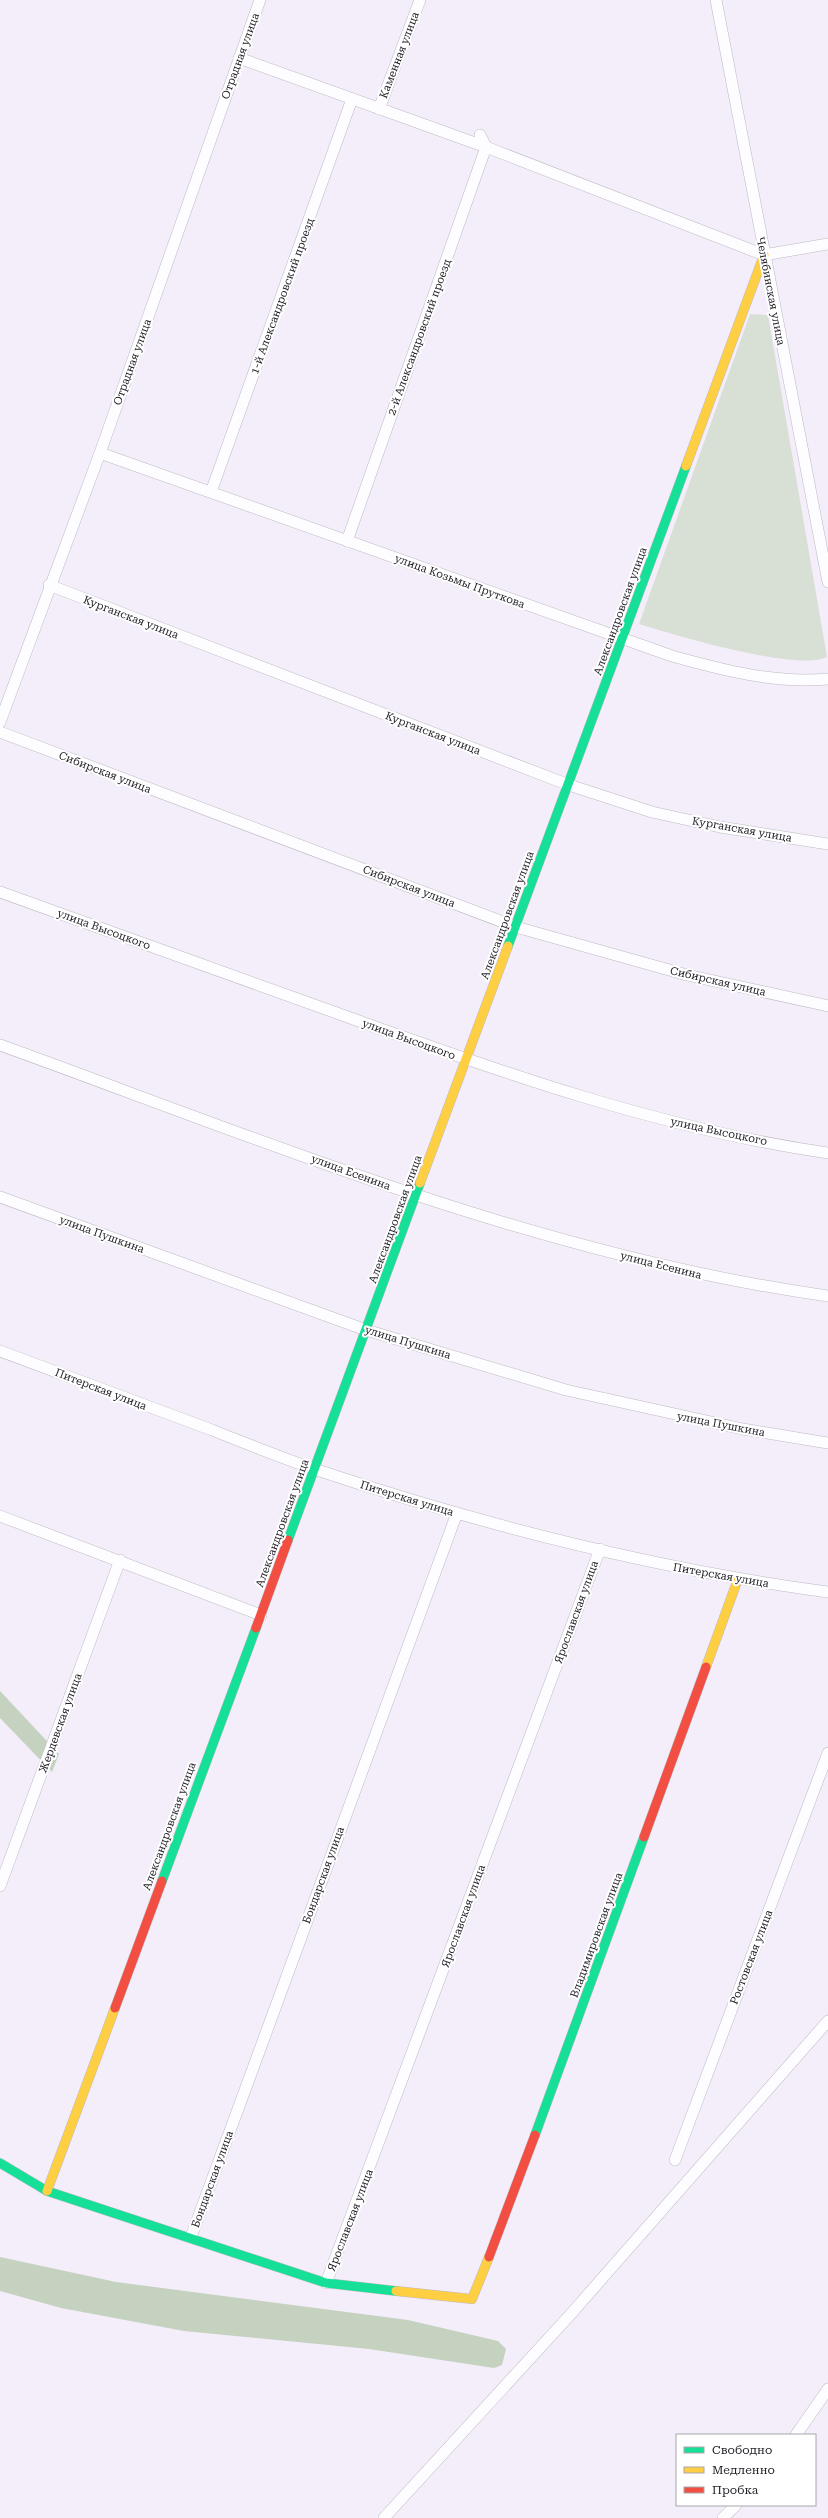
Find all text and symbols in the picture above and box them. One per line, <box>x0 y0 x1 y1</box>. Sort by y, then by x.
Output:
street label: Каменная улица <box>377 10 422 100</box>
street label: Отрадная улица <box>219 11 262 101</box>
street label: 1-й Александровский проезд <box>248 216 317 376</box>
street label: Челябинская улица <box>754 236 787 347</box>
street label: 2-й Александровский проезд <box>385 257 454 417</box>
street label: Отрадная улица <box>111 317 154 407</box>
street label: Александровская улица <box>591 545 650 677</box>
street label: улица Козьмы Пруткова <box>393 552 527 611</box>
street label: Курганская улица <box>81 593 180 642</box>
street label: Курганская улица <box>383 709 482 758</box>
street label: Сибирская улица <box>57 749 153 796</box>
street label: Курганская улица <box>691 814 793 845</box>
street label: Александровская улица <box>478 849 537 981</box>
street label: Сибирская улица <box>361 863 457 910</box>
street label: улица Высоцкого <box>55 907 152 952</box>
street label: Сибирская улица <box>669 964 767 999</box>
street label: улица Высоцкого <box>360 1017 457 1062</box>
street label: улица Высоцкого <box>669 1115 769 1148</box>
street label: улица Есенина <box>309 1152 392 1193</box>
street label: Александровская улица <box>366 1153 425 1285</box>
street label: улица Пушкина <box>58 1213 146 1256</box>
street label: улица Есенина <box>619 1249 703 1282</box>
street label: улица Пушкина <box>363 1323 452 1362</box>
street label: Питерская улица <box>53 1366 149 1413</box>
street label: улица Пушкина <box>676 1410 766 1439</box>
street label: Александровская улица <box>253 1457 312 1589</box>
street label: Питерская улица <box>359 1478 455 1519</box>
street label: Ярославская улица <box>552 1559 601 1665</box>
street label: Питерская улица <box>672 1561 770 1590</box>
street label: Жердевская улица <box>36 1672 85 1775</box>
street label: Александровская улица <box>140 1760 199 1892</box>
street label: Бондарская улица <box>300 1825 347 1925</box>
street label: Ярославская улица <box>439 1863 488 1969</box>
street label: Владимировская улица <box>568 1871 625 2000</box>
street label: Ростовская улица <box>727 1908 776 2006</box>
street label: Бондарская улица <box>189 2129 236 2229</box>
street label: Ярославская улица <box>325 2167 376 2273</box>
legend <box>676 2434 816 2506</box>
text: Свободно <box>712 2443 772 2457</box>
text: Медленно <box>712 2463 775 2477</box>
text: Пробка <box>712 2483 759 2497</box>

